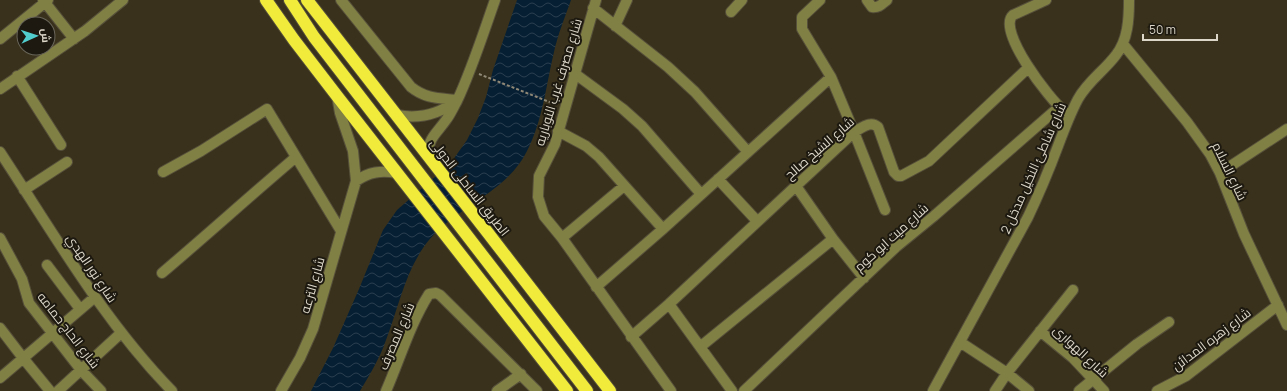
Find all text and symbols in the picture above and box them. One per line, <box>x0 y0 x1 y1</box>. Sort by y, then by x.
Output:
north arrow <box>16 16 56 56</box>
street label: شارع مصرف غرب النوباريه <box>530 16 586 148</box>
scale bar <box>1143 16 1217 42</box>
text: 50 m <box>1149 21 1176 38</box>
text: ش <box>39 28 54 43</box>
street label: شارع شاطئ النخيل مدخل 2 <box>996 99 1070 237</box>
street label: شارع الشيخ صالح <box>780 113 858 183</box>
street label: الطريق الساحلى الدولى <box>426 134 514 240</box>
street label: شارع السلام <box>1207 139 1252 204</box>
street label: شارع ميت ابو كوم <box>850 199 933 276</box>
street label: شارع نور الهدي <box>61 230 122 307</box>
street label: شارع الترعه <box>295 255 329 315</box>
street label: شارع الحاج حمامه <box>33 288 105 372</box>
street label: شارع المصرف <box>374 300 418 372</box>
street label: شارع زهره المدائن <box>1168 303 1254 375</box>
street label: شارع الهوارى <box>1049 321 1113 381</box>

